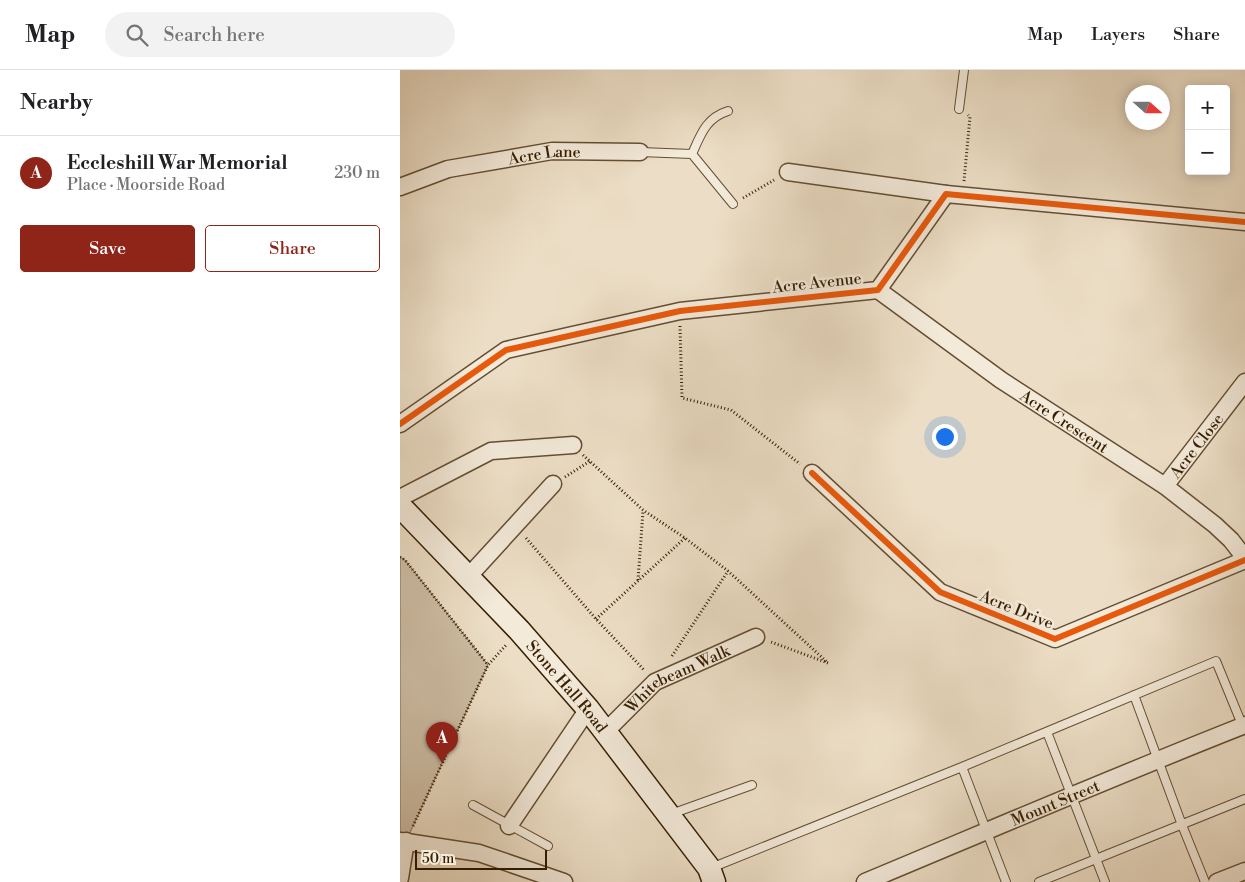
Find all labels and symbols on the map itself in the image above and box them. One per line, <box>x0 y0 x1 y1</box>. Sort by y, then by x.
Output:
north arrow <box>1125 85 1170 130</box>
street label: Acre Lane <box>506 142 581 170</box>
street label: Acre Avenue <box>771 268 863 298</box>
street label: Acre Crescent <box>1015 385 1112 458</box>
street label: Acre Close <box>1165 410 1228 483</box>
your location <box>932 424 958 450</box>
street label: Acre Drive <box>976 586 1056 634</box>
street label: Stone Hall Road <box>521 636 612 737</box>
street label: Whitebeam Walk <box>620 640 735 718</box>
pin: A <box>426 722 458 763</box>
street label: Mount Street <box>1008 776 1103 831</box>
scale bar <box>415 847 548 870</box>

